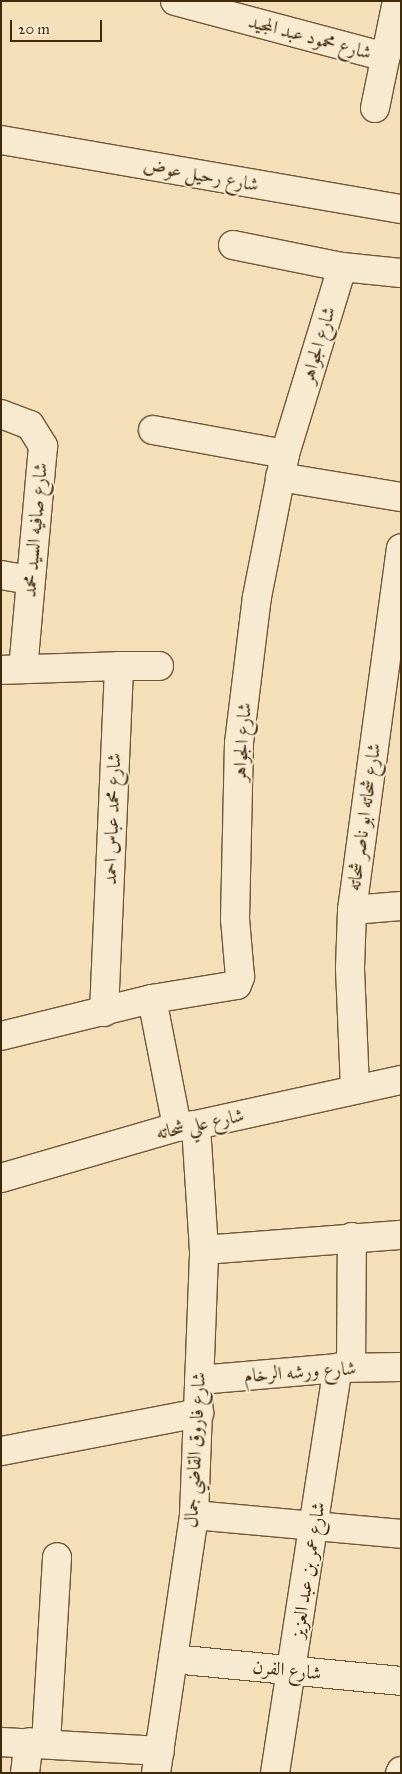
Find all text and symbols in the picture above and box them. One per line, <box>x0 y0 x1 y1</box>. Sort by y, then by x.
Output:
scale bar <box>12 10 105 42</box>
street label: شارع محمود عبد المجيد <box>246 10 374 64</box>
text: 20 m <box>18 20 50 38</box>
street label: شارع رحيل عوض <box>142 154 260 196</box>
street label: شارع الجواهر <box>296 304 340 386</box>
street label: شارع صافيه السيد محمد <box>18 462 52 598</box>
street label: شارع الجواهر <box>228 702 256 782</box>
street label: شارع شحاته ابو ناصر شحاته <box>342 742 386 892</box>
street label: شارع محمد عباس احمد <box>98 753 126 885</box>
street label: شارع علي شحاته <box>154 1104 246 1144</box>
street label: شارع ورشه الرخام <box>243 1357 357 1387</box>
street label: شارع فاروق القاضي جمال <box>180 1371 210 1529</box>
street label: شارع عمر بن عبد العزيز <box>286 1500 330 1640</box>
street label: شارع الفرن <box>251 1655 323 1685</box>

